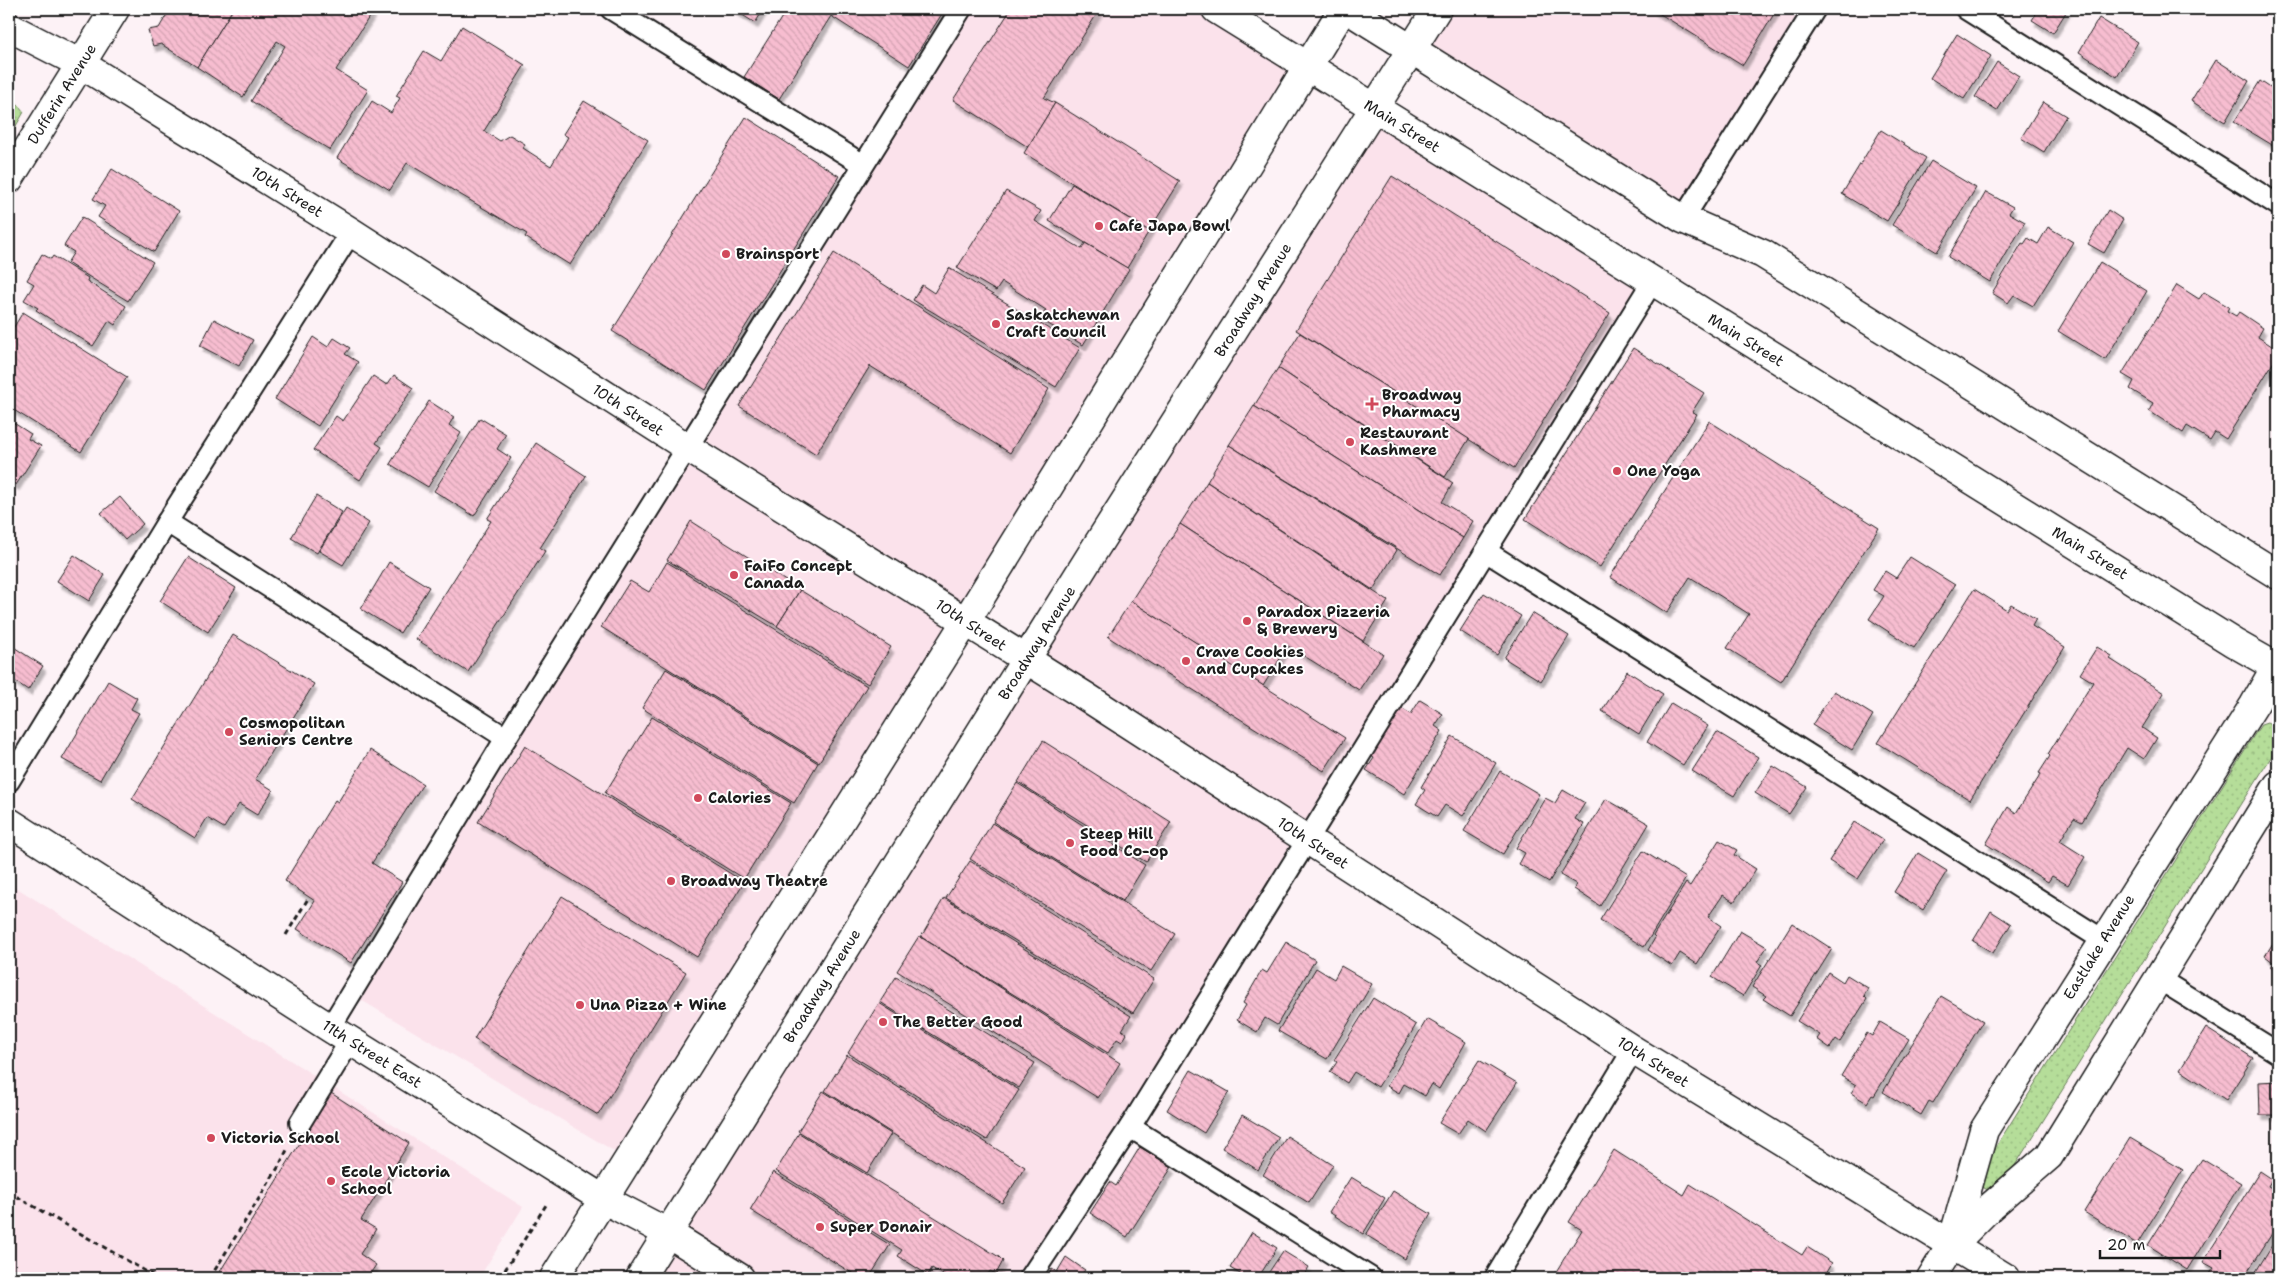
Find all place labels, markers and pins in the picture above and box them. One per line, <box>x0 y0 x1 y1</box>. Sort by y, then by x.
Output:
place label: Cafe Japa Bowl <box>1109 216 1230 236</box>
marker: Cafe Japa Bowl <box>1093 220 1105 232</box>
place label: Brainsport <box>736 244 819 264</box>
marker: Brainsport <box>720 248 732 260</box>
place label: Saskatchewan Craft Council <box>1006 305 1120 342</box>
marker: Saskatchewan Craft Council <box>990 318 1002 330</box>
place label: Broadway Pharmacy <box>1382 385 1462 422</box>
marker: Broadway Pharmacy <box>1366 398 1378 410</box>
place label: Restaurant Kashmere <box>1360 423 1449 460</box>
marker: Restaurant Kashmere <box>1344 436 1356 448</box>
place label: One Yoga <box>1627 461 1701 481</box>
marker: One Yoga <box>1611 465 1623 477</box>
place label: FaiFo Concept Canada <box>744 556 852 593</box>
marker: FaiFo Concept Canada <box>728 569 740 581</box>
place label: Paradox Pizzeria & Brewery <box>1257 602 1391 639</box>
marker: Paradox Pizzeria & Brewery <box>1241 615 1253 627</box>
place label: Crave Cookies and Cupcakes <box>1196 642 1304 679</box>
marker: Crave Cookies and Cupcakes <box>1180 655 1192 667</box>
place label: Cosmopolitan Seniors Centre <box>239 713 353 750</box>
marker: Cosmopolitan Seniors Centre <box>223 726 235 738</box>
place label: Calories <box>708 788 771 808</box>
marker: Calories <box>692 792 704 804</box>
place label: Steep Hill Food Co-op <box>1080 824 1168 861</box>
marker: Steep Hill Food Co-op <box>1064 837 1076 849</box>
place label: Broadway Theatre <box>681 871 828 891</box>
marker: Broadway Theatre <box>665 875 677 887</box>
place label: Una Pizza + Wine <box>590 995 727 1015</box>
marker: Una Pizza + Wine <box>574 999 586 1011</box>
place label: The Better Good <box>893 1012 1023 1032</box>
marker: The Better Good <box>877 1016 889 1028</box>
place label: Victoria School <box>221 1128 340 1148</box>
marker: Victoria School <box>205 1132 217 1144</box>
place label: Ecole Victoria School <box>341 1162 451 1199</box>
marker: Ecole Victoria School <box>325 1175 337 1187</box>
place label: Super Donair <box>830 1217 932 1237</box>
marker: Super Donair <box>814 1221 826 1233</box>

